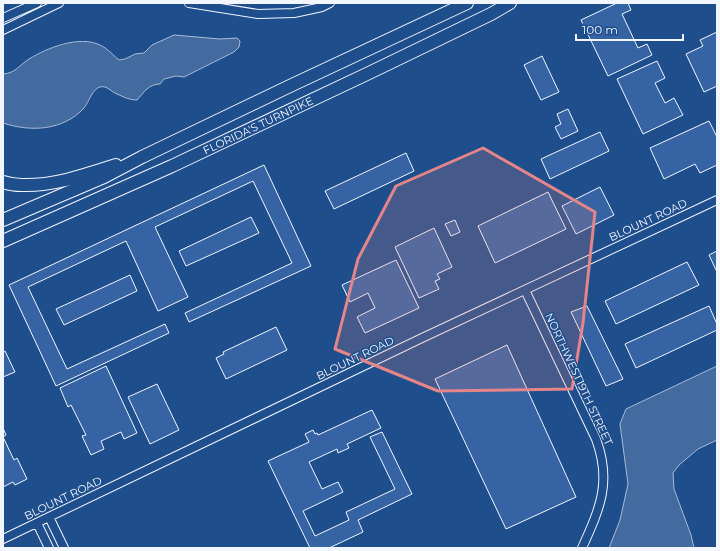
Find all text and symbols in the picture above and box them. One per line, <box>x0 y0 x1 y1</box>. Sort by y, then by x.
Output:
scale bar <box>576 16 683 42</box>
text: 100 m <box>582 22 618 37</box>
street label: FLORIDA'S TURNPIKE <box>201 93 315 157</box>
street label: BLOUNT ROAD <box>607 196 689 244</box>
street label: NORTHWEST19TH STREET <box>542 311 616 448</box>
street label: BLOUNT ROAD <box>314 333 396 383</box>
street label: BLOUNT ROAD <box>22 473 104 523</box>

